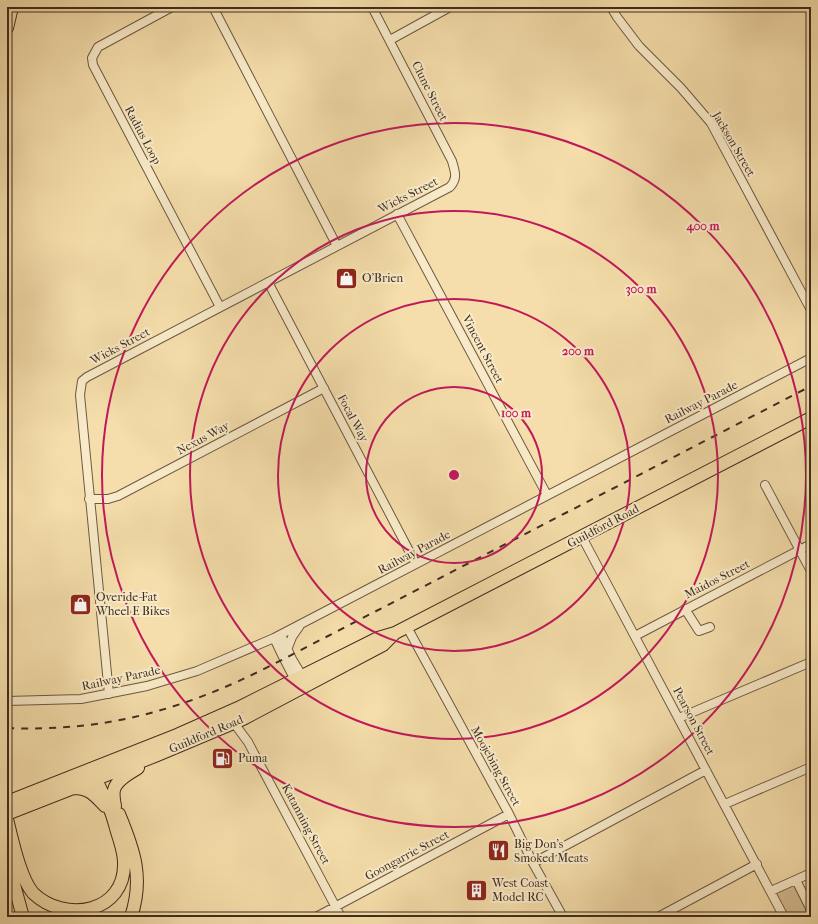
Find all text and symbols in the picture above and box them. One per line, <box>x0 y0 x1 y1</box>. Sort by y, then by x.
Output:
street label: Clune Street <box>409 59 451 124</box>
street label: Radius Loop <box>122 103 164 167</box>
street label: Jackson Street <box>709 108 759 180</box>
street label: Wicks Street <box>375 174 441 217</box>
text: 400 m <box>686 219 720 234</box>
shop icon: O’Brien <box>333 265 359 291</box>
place label: O’Brien <box>362 271 403 285</box>
text: 300 m <box>626 282 657 297</box>
street label: Vincent Street <box>459 312 507 386</box>
street label: Wicks Street <box>87 324 153 368</box>
text: 200 m <box>562 344 595 358</box>
street label: Railway Parade <box>662 378 740 426</box>
street label: Focal Way <box>335 392 372 445</box>
text: 100 m <box>501 406 532 420</box>
street label: Nexus Way <box>174 418 232 458</box>
centre of rings <box>447 468 461 482</box>
street label: Guildford Road <box>565 501 642 551</box>
street label: Railway Parade <box>375 527 453 577</box>
street label: Maidos Street <box>682 556 753 601</box>
place label: Overide-Fat Wheel E Bikes <box>95 590 170 618</box>
shop icon: Overide-Fat Wheel E Bikes <box>67 591 93 617</box>
street label: Railway Parade <box>80 663 162 693</box>
street label: Pearson Street <box>670 685 718 758</box>
street label: Guildford Road <box>167 712 246 756</box>
street label: Moojebing Street <box>468 724 524 809</box>
fuel station icon: Puma <box>209 745 235 771</box>
place label: Puma <box>238 751 268 765</box>
street label: Katanning Street <box>279 781 333 867</box>
street label: Goongarrie Street <box>362 827 452 883</box>
place label: Big Don's Smoked Meats <box>514 837 589 865</box>
restaurant icon: Big Don's Smoked Meats <box>485 838 511 864</box>
place label: West Coast Model RC <box>491 876 549 904</box>
building icon: West Coast Model RC <box>463 877 489 903</box>

